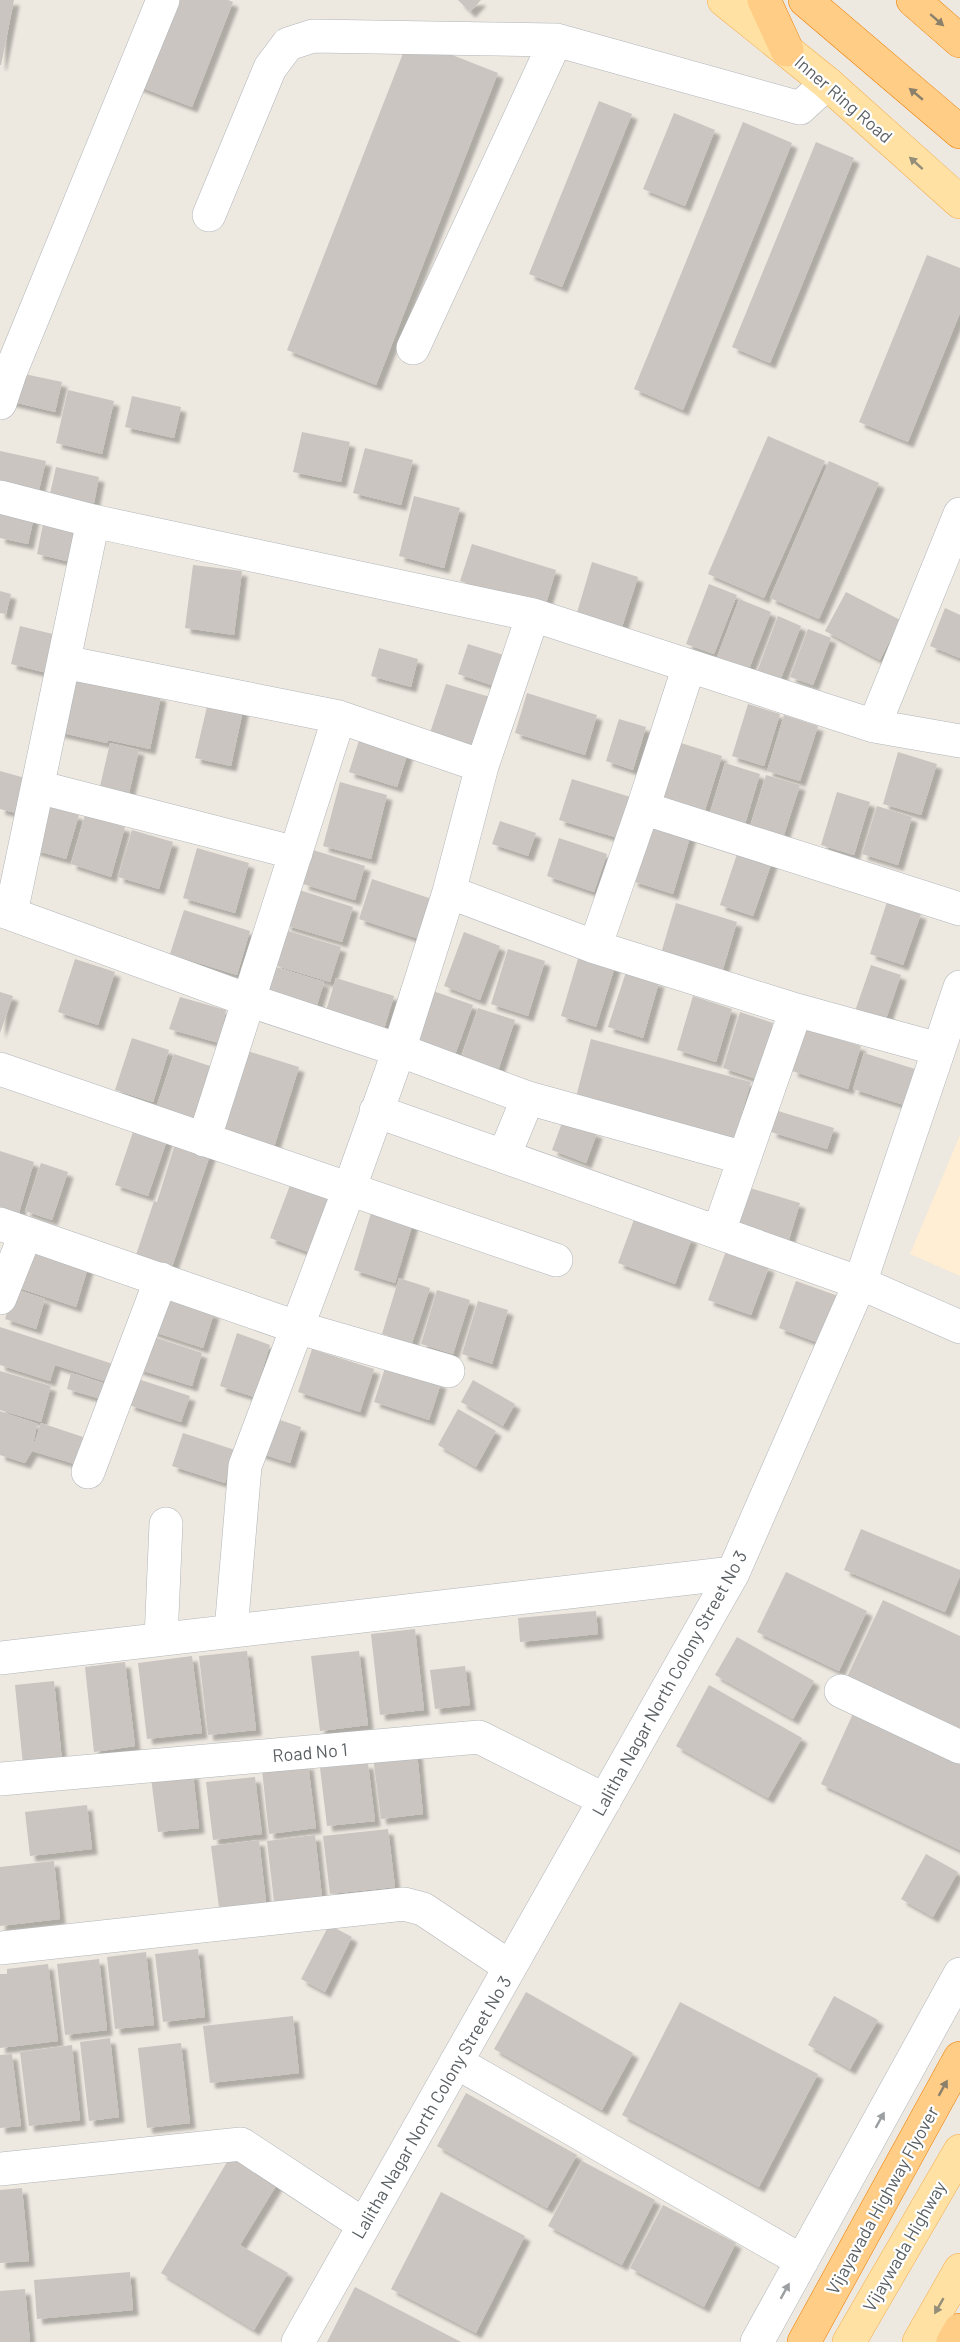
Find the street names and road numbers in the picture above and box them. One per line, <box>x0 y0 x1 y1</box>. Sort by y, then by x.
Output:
street label: Inner Ring Road <box>791 51 897 147</box>
street label: Lalitha Nagar North Colony Street No 3 <box>587 1547 751 1819</box>
street label: Road No 1 <box>272 1738 348 1766</box>
street label: Lalitha Nagar North Colony Street No 3 <box>347 1972 515 2242</box>
street label: Vijayavada Highway Flyover <box>821 2102 943 2298</box>
street label: Vijaywada Highway <box>858 2177 950 2315</box>

